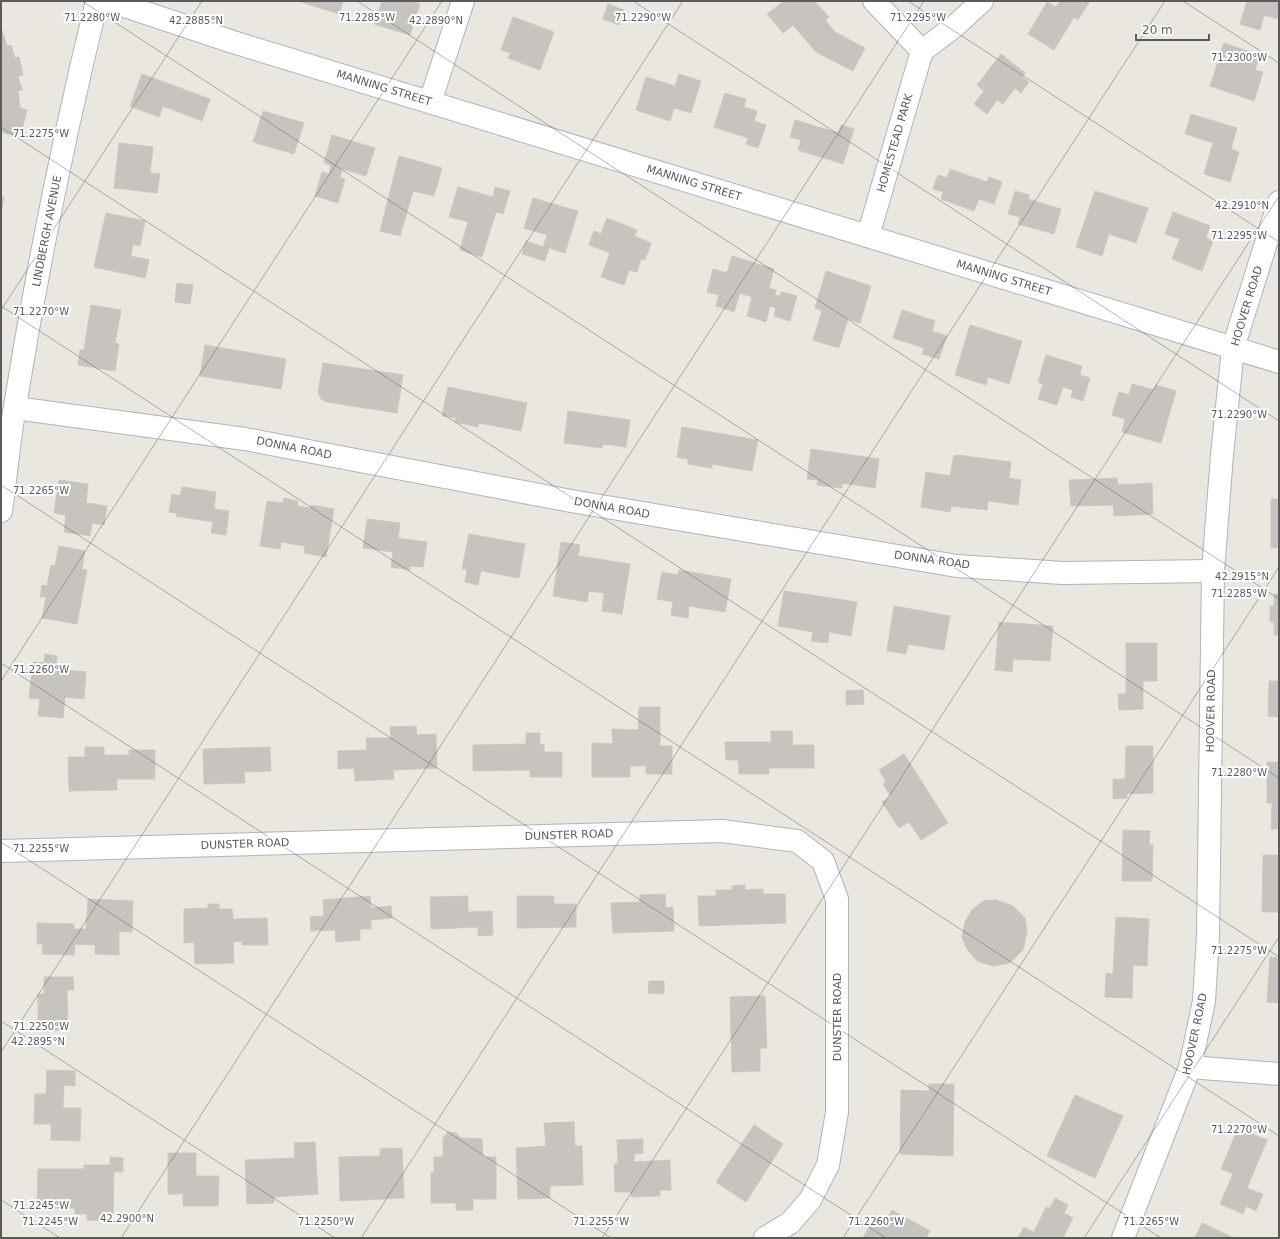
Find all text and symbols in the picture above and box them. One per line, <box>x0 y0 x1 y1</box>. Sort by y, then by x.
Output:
text: 71.2280°W <box>64 12 120 23</box>
text: 71.2285°W <box>339 12 395 23</box>
text: 71.2290°W <box>615 12 671 23</box>
text: 71.2295°W <box>890 12 946 23</box>
text: 42.2885°N <box>169 15 223 26</box>
text: 42.2890°N <box>409 15 463 26</box>
scale bar <box>1136 16 1209 42</box>
text: 20 m <box>1142 23 1173 37</box>
text: 71.2300°W <box>1211 52 1267 63</box>
street label: MANNING STREET <box>335 67 433 109</box>
street label: HOMESTEAD PARK <box>875 92 915 194</box>
text: 71.2275°W <box>13 128 69 139</box>
street label: MANNING STREET <box>645 162 743 204</box>
street label: LINDBERGH AVENUE <box>30 174 64 288</box>
text: 42.2910°N <box>1215 200 1269 211</box>
text: 71.2295°W <box>1211 230 1267 241</box>
street label: MANNING STREET <box>955 257 1053 299</box>
street label: HOOVER ROAD <box>1229 264 1265 348</box>
text: 71.2270°W <box>13 306 69 317</box>
text: 71.2290°W <box>1211 409 1267 420</box>
street label: DONNA ROAD <box>255 434 333 462</box>
text: 71.2265°W <box>13 485 69 496</box>
street label: DONNA ROAD <box>573 495 651 521</box>
street label: DONNA ROAD <box>893 548 971 572</box>
text: 42.2915°N <box>1215 571 1269 582</box>
text: 71.2285°W <box>1211 588 1267 599</box>
text: 71.2260°W <box>13 664 69 675</box>
street label: HOOVER ROAD <box>1204 669 1218 753</box>
text: 71.2280°W <box>1211 767 1267 778</box>
street label: DUNSTER ROAD <box>524 827 614 843</box>
street label: DUNSTER ROAD <box>200 836 290 852</box>
text: 71.2255°W <box>13 843 69 854</box>
text: 71.2275°W <box>1211 945 1267 956</box>
street label: DUNSTER ROAD <box>831 973 844 1061</box>
street label: HOOVER ROAD <box>1180 992 1210 1076</box>
text: 71.2250°W <box>13 1021 69 1032</box>
text: 42.2895°N <box>11 1036 65 1047</box>
text: 71.2270°W <box>1211 1124 1267 1135</box>
text: 71.2245°W <box>13 1200 69 1211</box>
text: 42.2900°N <box>100 1213 154 1224</box>
text: 71.2245°W <box>22 1216 78 1227</box>
text: 71.2250°W <box>298 1216 354 1227</box>
text: 71.2255°W <box>573 1216 629 1227</box>
text: 71.2260°W <box>848 1216 904 1227</box>
text: 71.2265°W <box>1123 1216 1179 1227</box>

